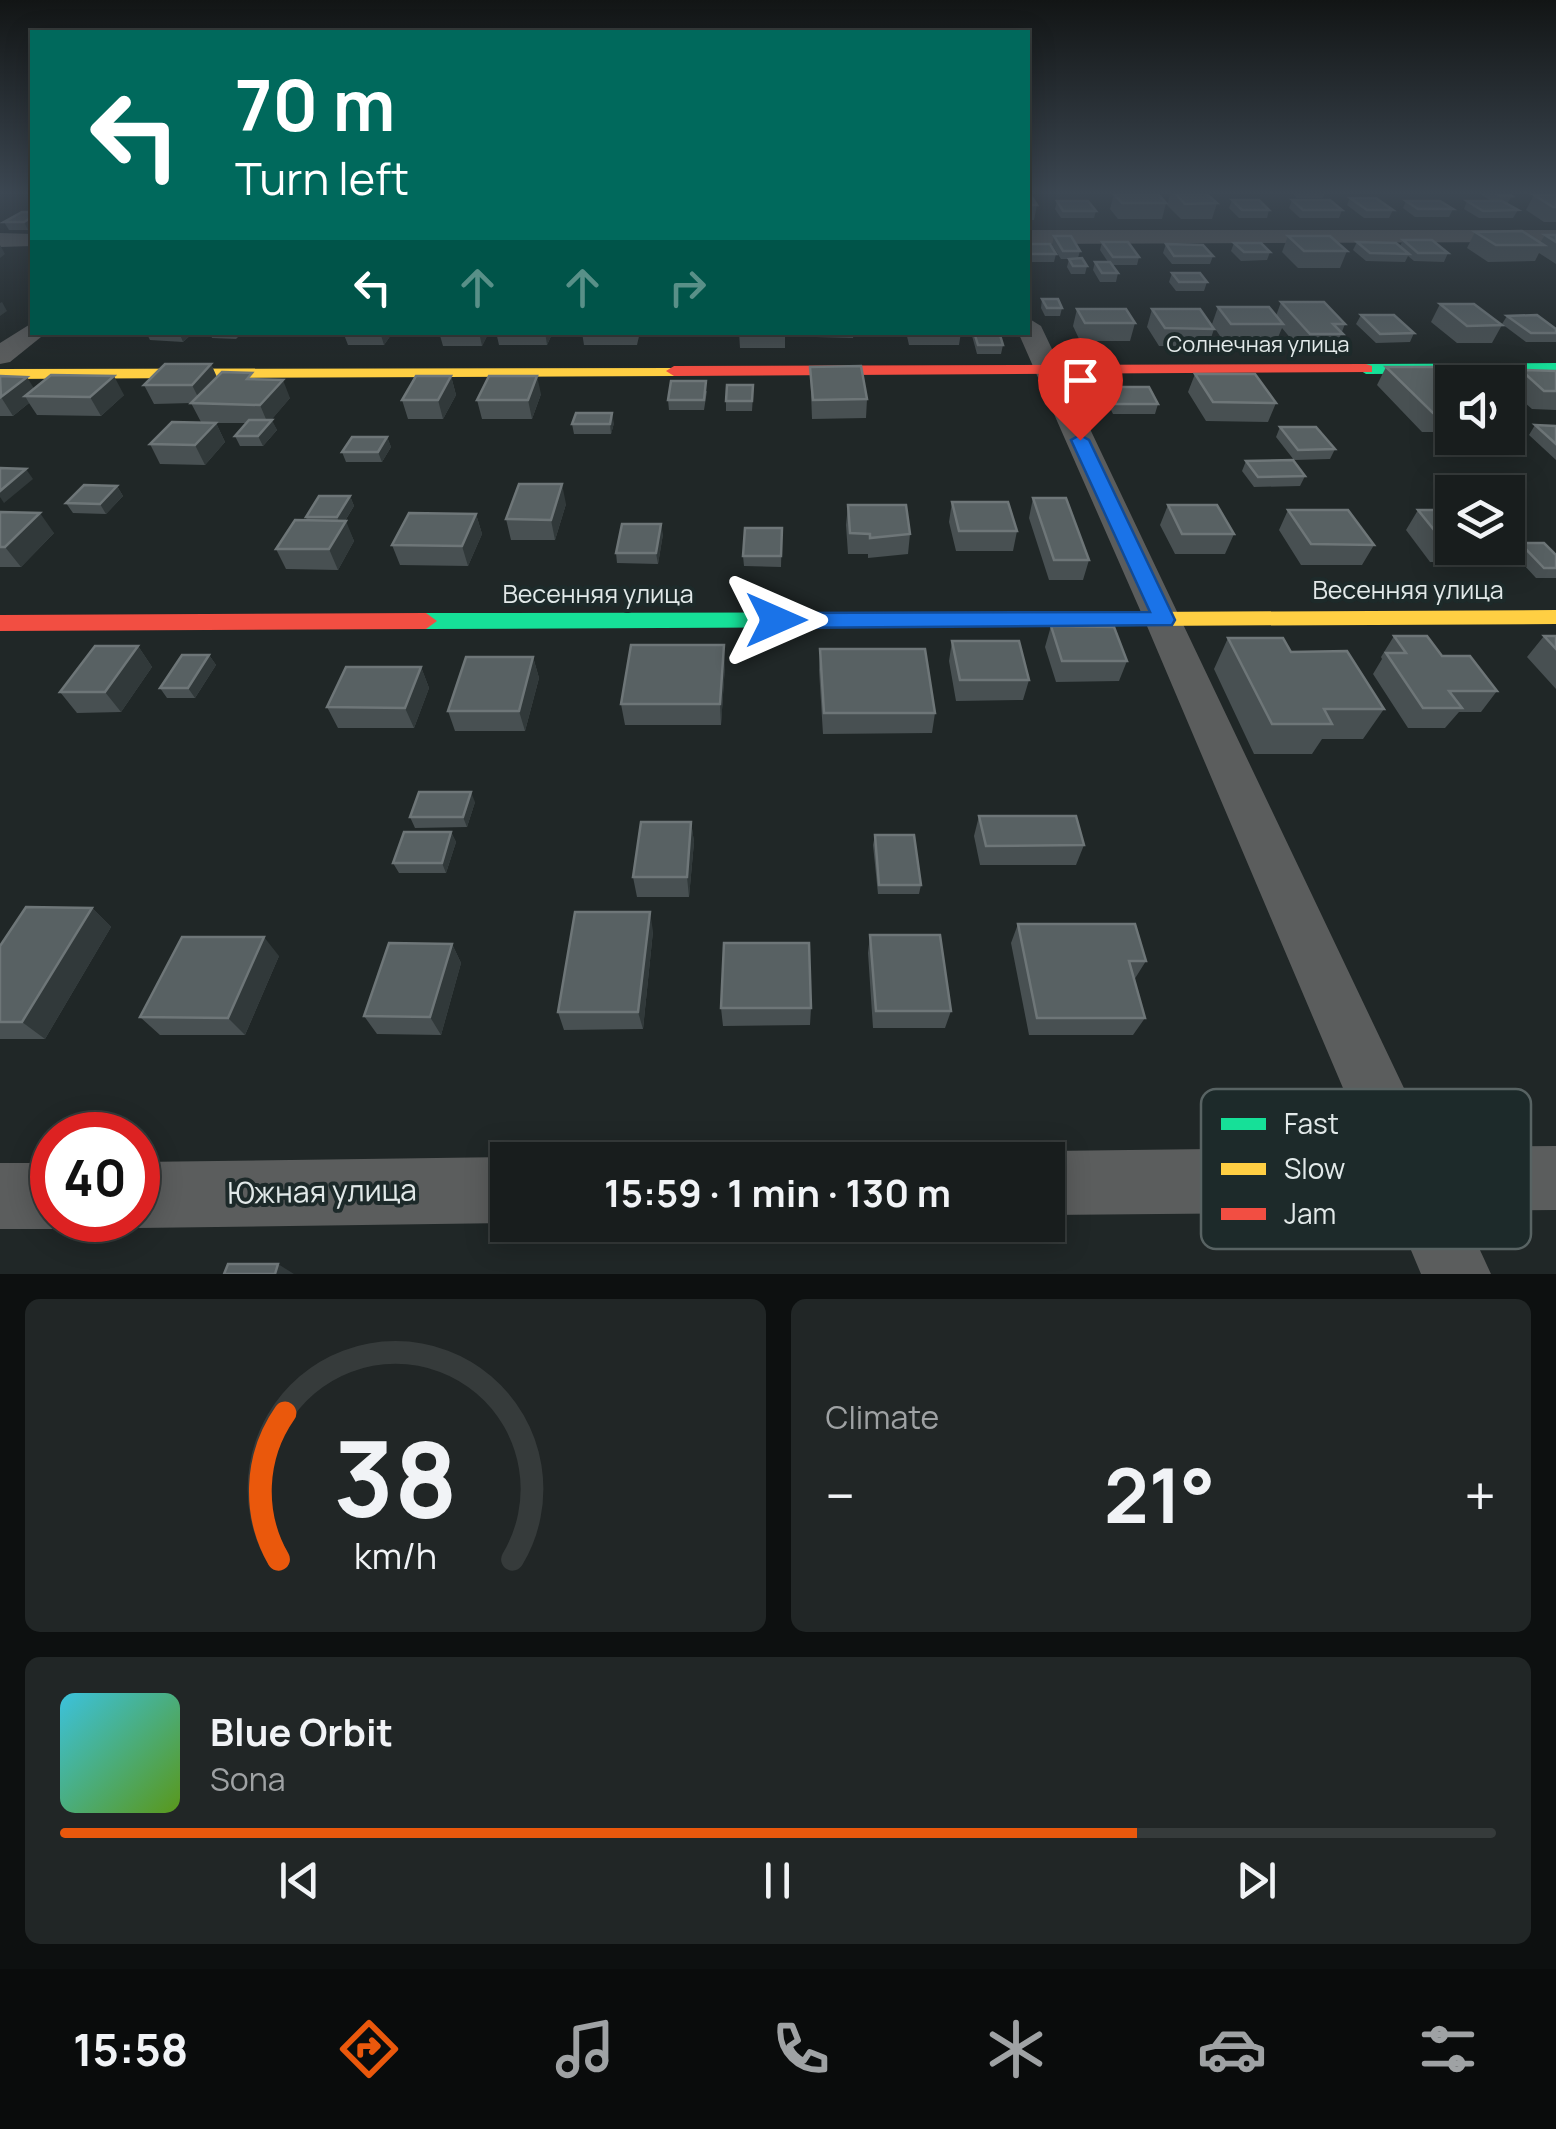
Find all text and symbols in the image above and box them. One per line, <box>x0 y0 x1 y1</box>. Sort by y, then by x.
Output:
text: 70 m <box>235 56 395 152</box>
icon: left <box>70 70 200 200</box>
text: Turn left <box>235 147 409 209</box>
icon: left <box>345 260 400 315</box>
icon: ahead <box>450 260 505 315</box>
icon: ahead <box>555 260 610 315</box>
icon: right <box>660 260 715 315</box>
street label: Солнечная улица <box>1166 329 1350 359</box>
pin <box>1038 338 1123 441</box>
icon: arrive <box>1053 353 1108 408</box>
map controls <box>1435 365 1525 565</box>
button: sound <box>1435 365 1525 455</box>
button: layers <box>1435 475 1525 565</box>
position arrow <box>724 568 828 672</box>
street label: Весенняя улица <box>1312 572 1504 607</box>
street label: Весенняя улица <box>502 576 694 611</box>
legend <box>1201 1089 1531 1249</box>
text: Fast <box>1284 1104 1339 1142</box>
speed limit sign: 40 <box>30 1112 160 1242</box>
text: Slow <box>1284 1149 1345 1187</box>
text: 15:59 · 1 min · 130 m <box>604 1166 951 1218</box>
street label: Южная улица <box>227 1168 417 1213</box>
text: Jam <box>1284 1194 1336 1232</box>
text: Climate <box>826 1395 939 1439</box>
text: 38 <box>333 1406 457 1548</box>
text: 21° <box>1104 1443 1215 1546</box>
text: − <box>826 1457 855 1533</box>
text: + <box>1464 1457 1496 1533</box>
text: km/h <box>354 1531 437 1580</box>
text: Blue Orbit <box>210 1705 393 1757</box>
text: Sona <box>210 1757 285 1801</box>
icon: previous <box>272 1853 327 1908</box>
icon: pause <box>750 1853 805 1908</box>
icon: next <box>1229 1853 1284 1908</box>
icon: directions <box>334 2014 404 2084</box>
icon: music <box>550 2014 620 2084</box>
icon: phone <box>766 2014 836 2084</box>
icon: climate <box>981 2014 1051 2084</box>
icon: car <box>1197 2014 1267 2084</box>
icon: filters <box>1413 2014 1483 2084</box>
text: 15:58 <box>73 2018 188 2080</box>

